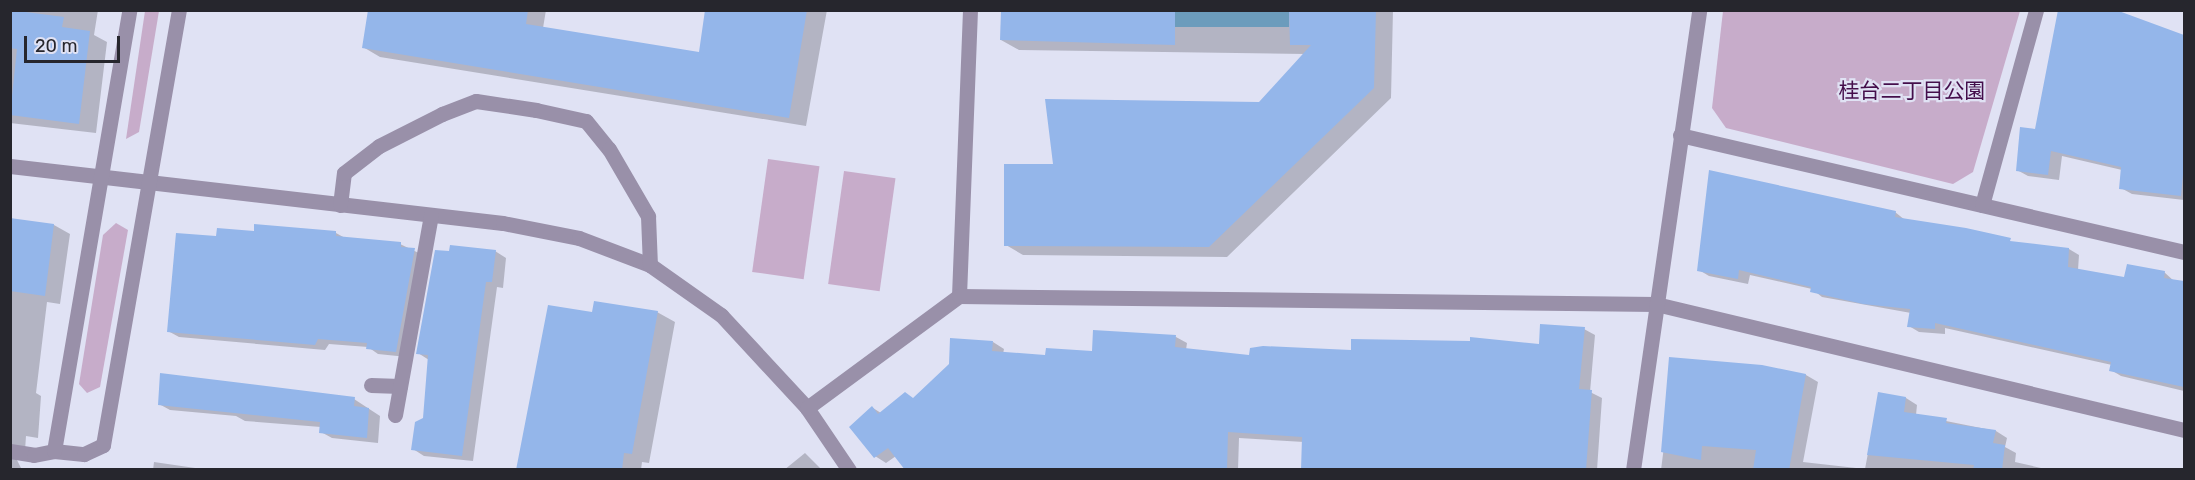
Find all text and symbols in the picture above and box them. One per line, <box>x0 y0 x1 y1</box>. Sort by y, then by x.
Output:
scale bar <box>27 24 123 62</box>
text: 20 m <box>35 35 77 57</box>
park label: 桂台二丁目公園 <box>1839 78 1985 104</box>

